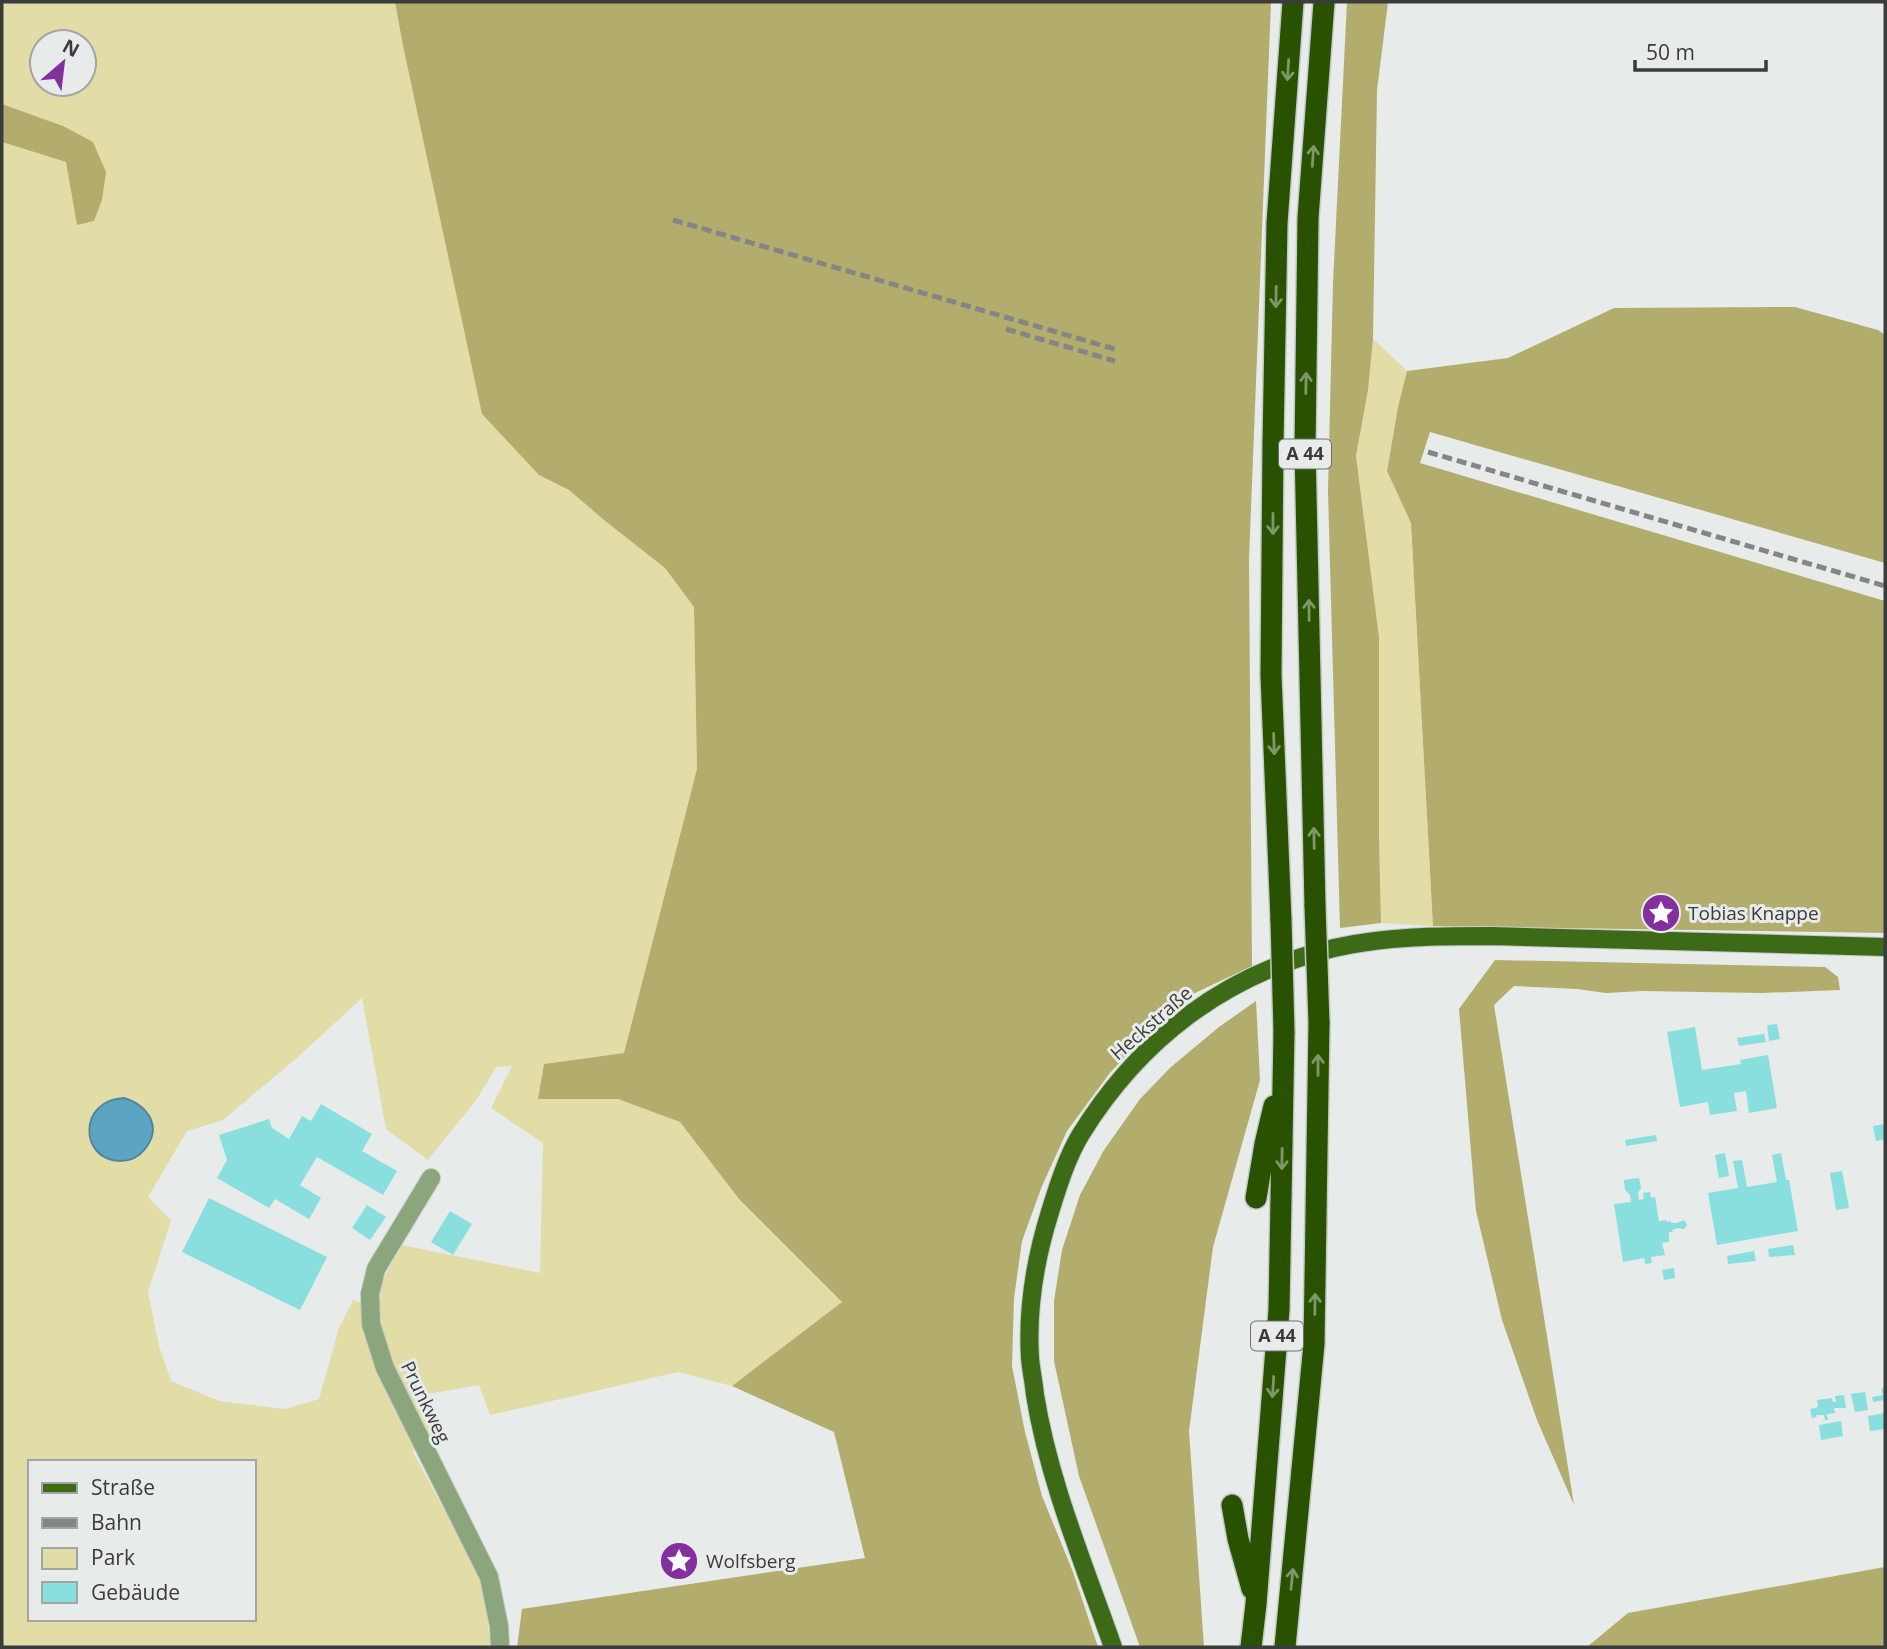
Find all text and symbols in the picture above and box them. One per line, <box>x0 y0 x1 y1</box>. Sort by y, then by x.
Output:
north arrow <box>28 28 98 98</box>
scale bar <box>1635 28 1766 72</box>
text: N <box>58 33 84 63</box>
text: 50 m <box>1646 38 1695 66</box>
one-way arrow <box>1281 58 1294 81</box>
one-way arrow <box>1307 145 1320 167</box>
one-way arrow <box>1269 285 1283 308</box>
one-way arrow <box>1299 372 1313 395</box>
road number: A 44 <box>1279 440 1331 468</box>
one-way arrow <box>1266 513 1279 536</box>
one-way arrow <box>1302 599 1315 622</box>
one-way arrow <box>1267 732 1281 755</box>
one-way arrow <box>1307 827 1320 850</box>
place icon: Tobias Knappe <box>1640 892 1682 934</box>
place label: Tobias Knappe <box>1688 900 1819 926</box>
street label: Heckstraße <box>1105 980 1197 1066</box>
one-way arrow <box>1311 1054 1325 1077</box>
one-way arrow <box>1275 1148 1289 1171</box>
one-way arrow <box>1308 1293 1322 1316</box>
road number: A 44 <box>1251 1322 1303 1350</box>
street label: Prunkweg <box>395 1357 457 1447</box>
one-way arrow <box>1266 1375 1279 1397</box>
legend <box>28 1460 256 1621</box>
text: Straße <box>91 1473 155 1501</box>
text: Bahn <box>91 1508 142 1536</box>
place icon: Wolfsberg <box>658 1540 700 1582</box>
text: Park <box>91 1543 135 1571</box>
place label: Wolfsberg <box>706 1548 796 1574</box>
one-way arrow <box>1286 1569 1299 1591</box>
text: Gebäude <box>91 1578 180 1606</box>

